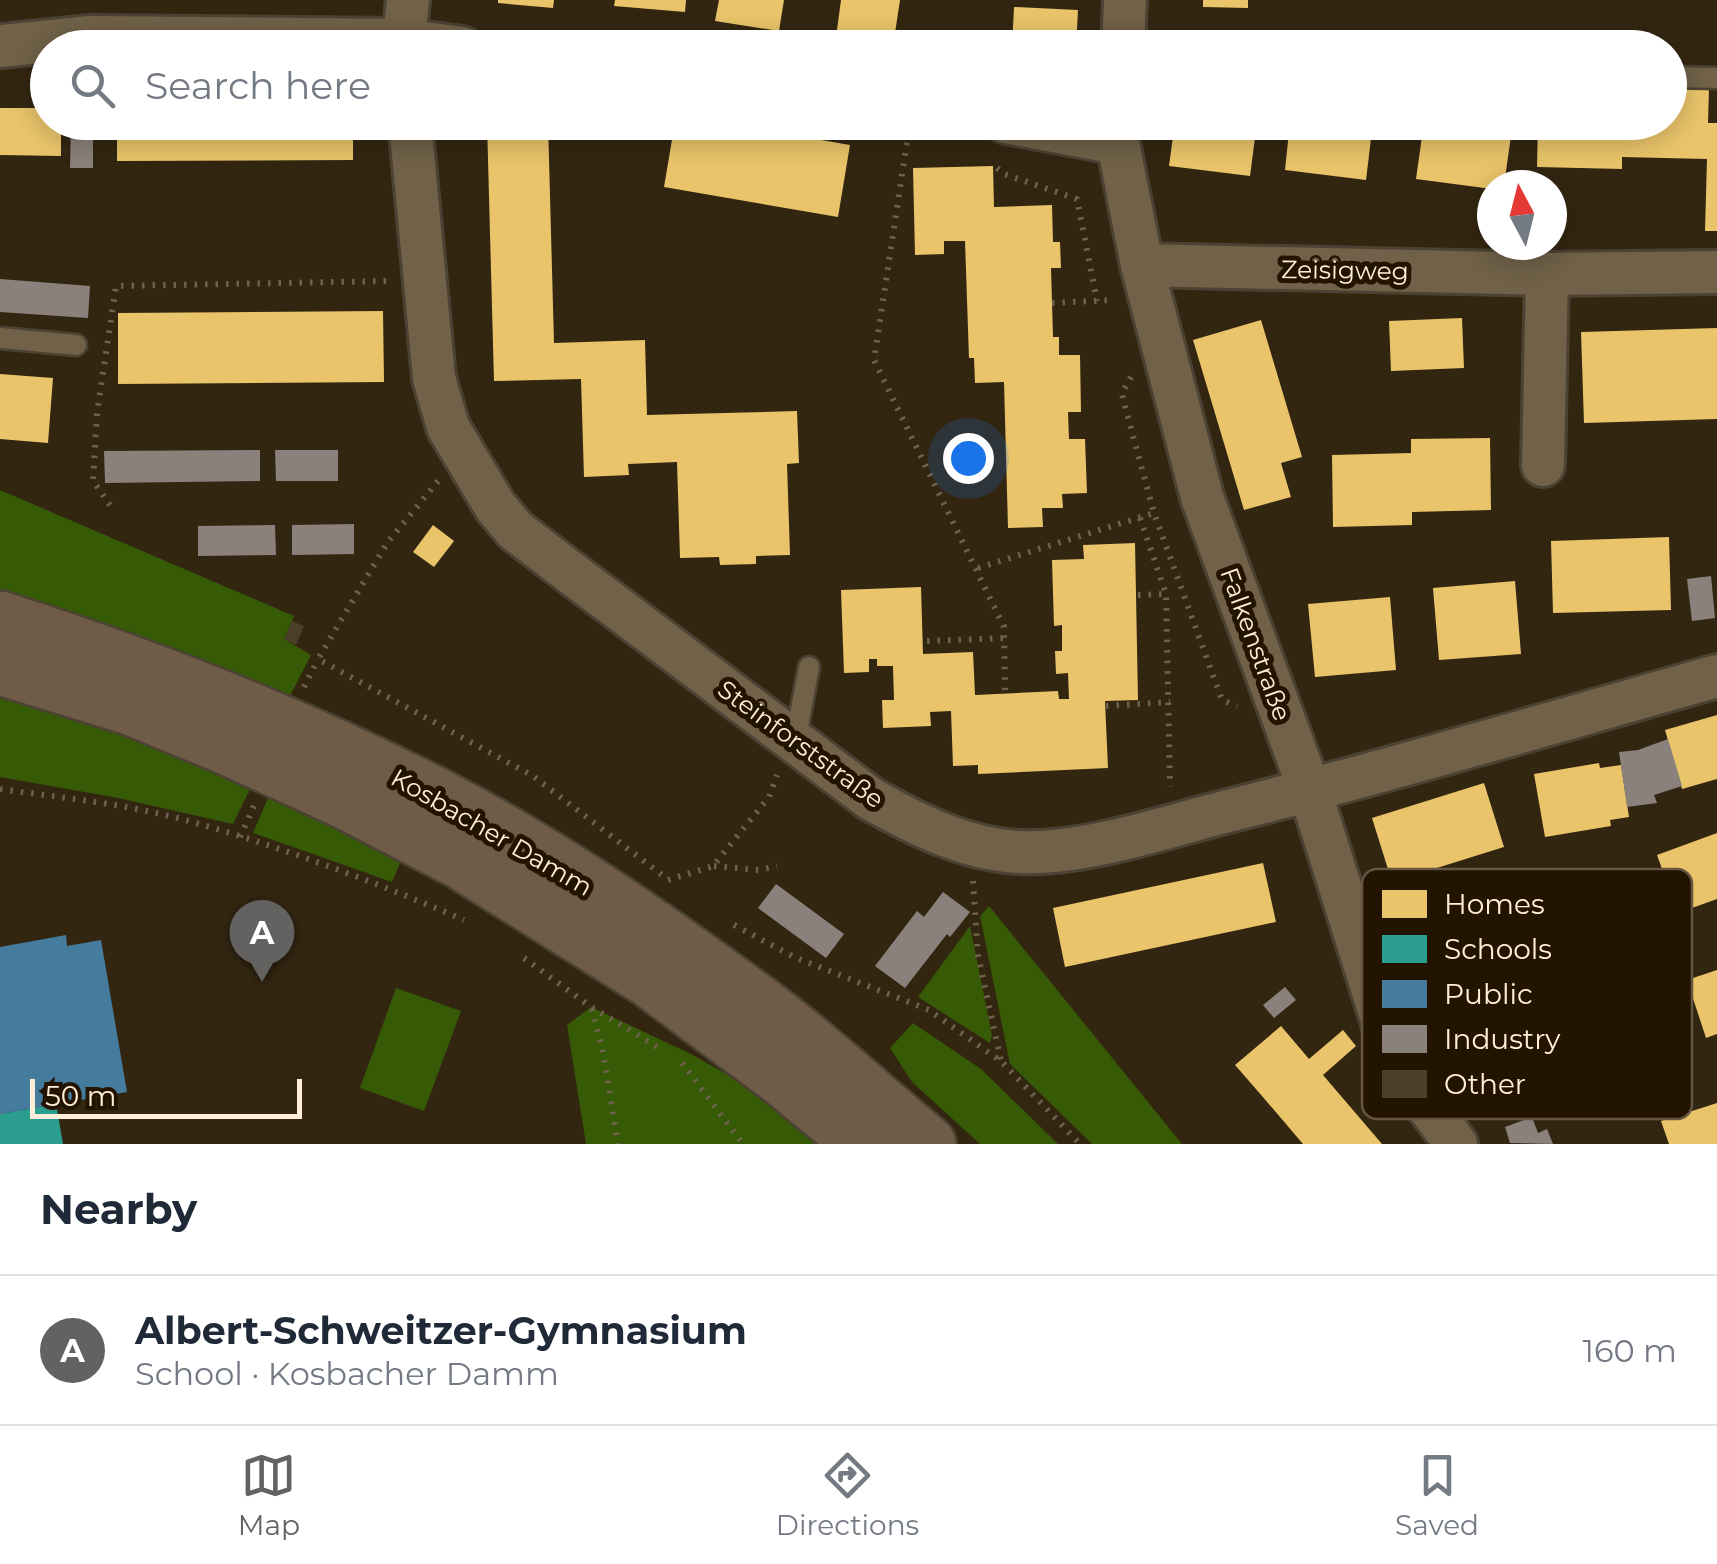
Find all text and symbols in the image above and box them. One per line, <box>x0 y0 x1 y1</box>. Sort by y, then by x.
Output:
search box <box>30 30 1687 140</box>
icon: search <box>65 58 120 113</box>
text: Search here <box>145 62 371 109</box>
north arrow <box>1477 170 1567 260</box>
street label: Zeisigweg <box>1281 254 1409 286</box>
your location <box>943 433 994 484</box>
street label: Falkenstraße <box>1214 563 1298 725</box>
street label: Steinforststraße <box>712 674 890 814</box>
street label: Kosbacher Damm <box>386 762 598 902</box>
legend <box>1362 869 1692 1119</box>
text: Homes <box>1444 887 1545 921</box>
pin: A <box>230 900 294 982</box>
text: Schools <box>1444 932 1552 966</box>
text: Public <box>1444 977 1533 1011</box>
text: Industry <box>1444 1022 1561 1056</box>
text: Other <box>1444 1067 1526 1101</box>
scale bar <box>30 1074 302 1118</box>
text: 50 m <box>45 1079 116 1113</box>
text: Nearby <box>40 1183 197 1235</box>
text: Albert-Schweitzer-Gymnasium <box>135 1307 747 1354</box>
text: A <box>60 1331 85 1370</box>
text: 160 m <box>1582 1331 1677 1370</box>
text: School · Kosbacher Damm <box>135 1354 559 1393</box>
tab: Map <box>238 1448 300 1542</box>
tab: Directions <box>776 1448 919 1542</box>
tab: Saved <box>1395 1448 1479 1542</box>

